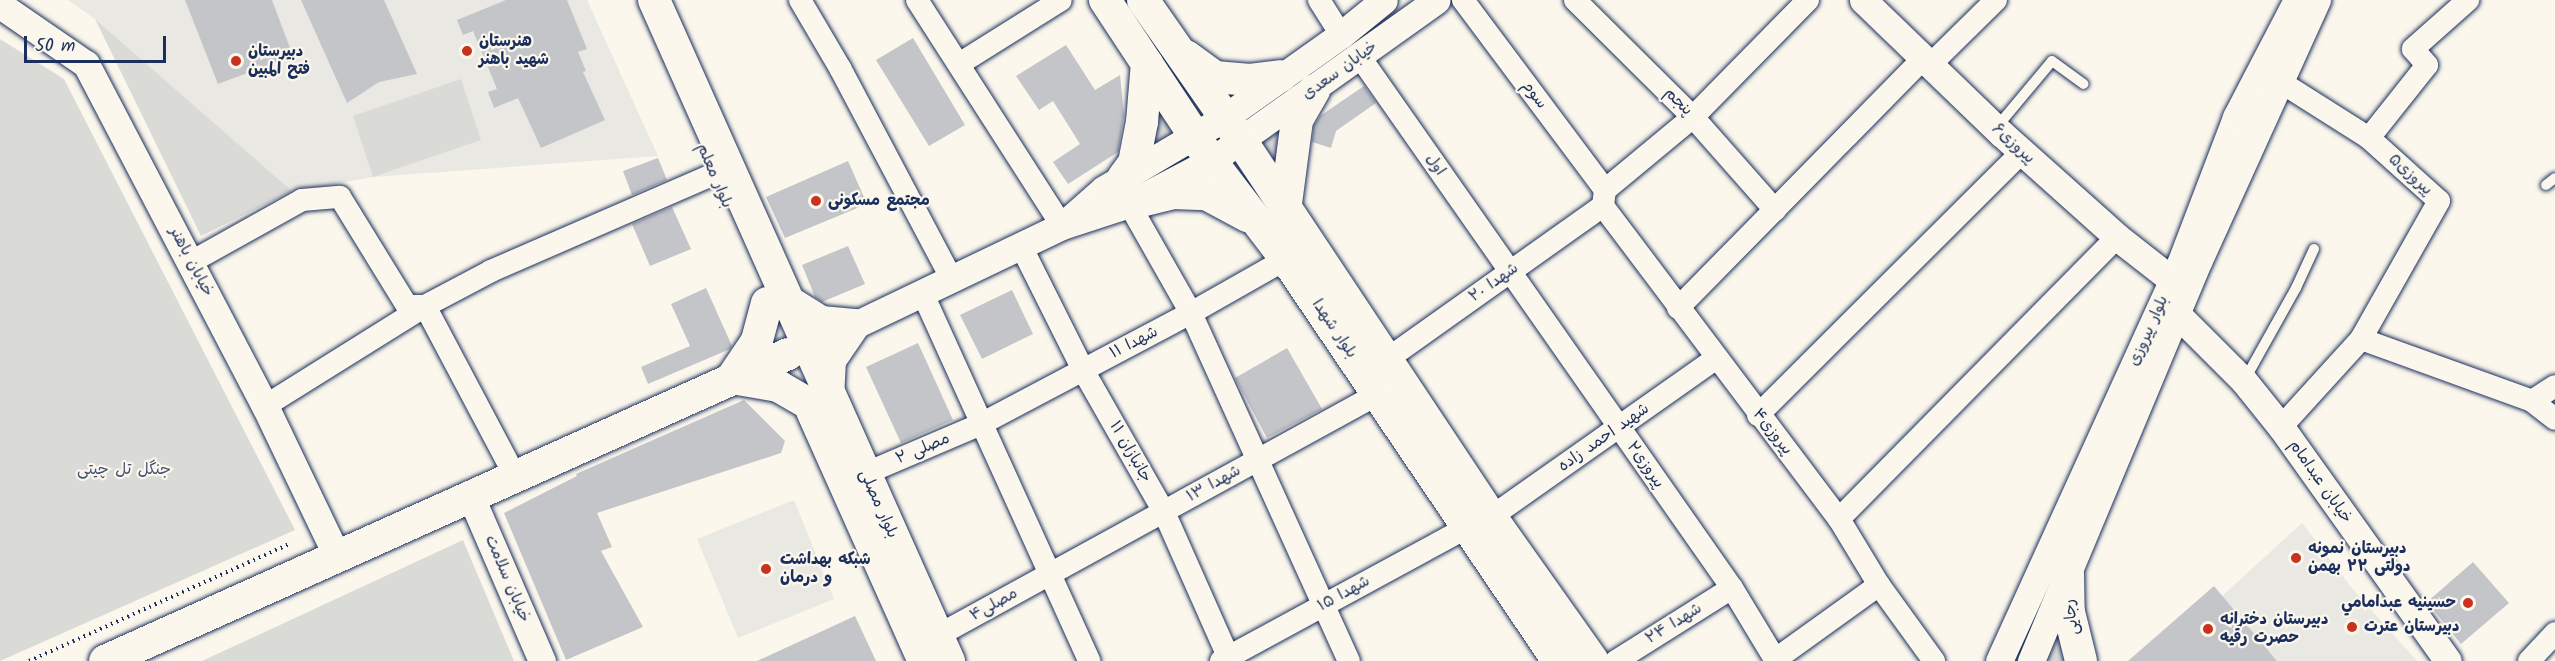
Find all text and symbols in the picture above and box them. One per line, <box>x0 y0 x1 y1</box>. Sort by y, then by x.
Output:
scale bar <box>27 24 170 62</box>
text: 50 m <box>35 32 75 61</box>
place label: هنرستان شهید باهنر <box>479 32 549 70</box>
street label: خیابان سعدی <box>1299 37 1381 105</box>
place label: دبیرستان فتح المبین <box>248 42 310 80</box>
marker: هنرستان شهید باهنر <box>460 44 474 58</box>
marker: دبیرستان فتح المبین <box>229 54 243 68</box>
street label: سوم <box>1517 77 1551 113</box>
street label: پنجم <box>1660 84 1696 120</box>
street label: پیروزی۶ <box>1987 120 2039 168</box>
street label: بلوار معلم <box>692 141 736 211</box>
street label: اول <box>1421 150 1449 180</box>
street label: پیروزی۵ <box>2384 150 2436 200</box>
place label: مجتمع مسکونی <box>828 191 930 211</box>
marker: مجتمع مسکونی <box>809 194 823 208</box>
street label: خیابان باهنر <box>165 224 217 300</box>
street label: شهدا ۲۰ <box>1466 259 1522 307</box>
street label: بلوار پیروزی <box>2125 293 2173 369</box>
street label: بلوار شهدا <box>1307 296 1361 362</box>
street label: شهدا ۱۱ <box>1107 323 1161 363</box>
street label: شهید احمد زاده <box>1555 400 1653 476</box>
street label: پیروزی۴ <box>1748 405 1796 459</box>
street label: جانبازان ۱۱ <box>1105 418 1155 486</box>
street label: مصلی ۲ <box>893 429 953 469</box>
street label: خیابان عبدامام <box>2284 437 2356 527</box>
street label: پیروزی۲ <box>1622 438 1668 492</box>
park label: جنگل تل چیتی <box>77 460 171 480</box>
street label: شهدا ۱۳ <box>1184 461 1244 507</box>
street label: بلوار مصلی <box>854 467 902 541</box>
street label: خیابان سلامت <box>480 533 534 625</box>
place label: دبیرستان نمونه دولتی ۲۲ بهمن <box>2308 539 2410 577</box>
place label: شبکه بهداشت و درمان <box>780 550 871 588</box>
marker: دبیرستان نمونه دولتی ۲۲ بهمن <box>2289 551 2303 565</box>
marker: شبکه بهداشت و درمان <box>757 560 775 578</box>
street label: شهدا ۱۵ <box>1314 572 1374 616</box>
street label: مصلی۴ <box>967 584 1021 626</box>
place label: حسينيه عبدامامي <box>2341 593 2456 613</box>
marker: حسينيه عبدامامي <box>2461 596 2475 610</box>
street label: رجایی <box>2060 598 2084 636</box>
street label: شهدا ۲۴ <box>1642 599 1706 649</box>
place label: دبیرستان دخترانه حصرت رقیه <box>2220 610 2328 648</box>
place label: دبیرستان عترت <box>2364 617 2459 637</box>
marker: دبیرستان عترت <box>2345 620 2359 634</box>
marker: دبیرستان دخترانه حصرت رقیه <box>2201 622 2215 636</box>

